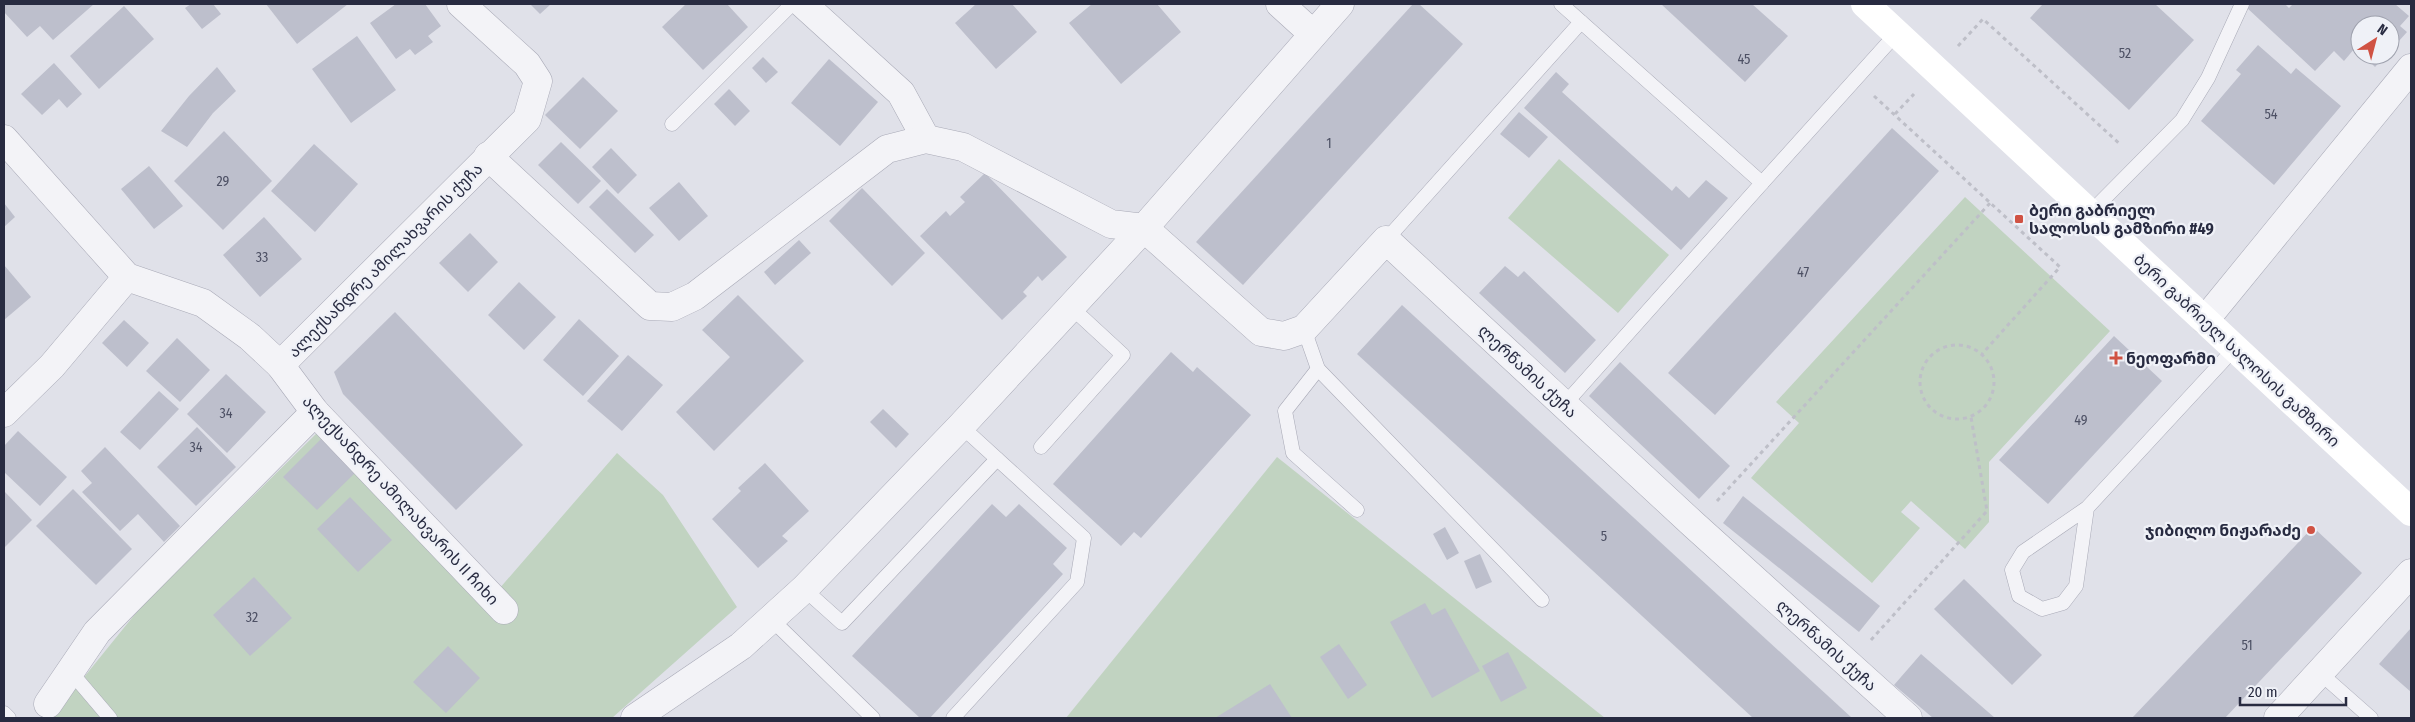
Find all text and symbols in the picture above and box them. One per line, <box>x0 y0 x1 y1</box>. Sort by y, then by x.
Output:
north arrow <box>2350 15 2400 65</box>
text: N <box>2374 21 2391 39</box>
house number: 52 <box>2119 45 2131 62</box>
house number: 45 <box>1737 51 1751 68</box>
house number: 54 <box>2264 106 2278 123</box>
house number: 1 <box>1326 135 1332 152</box>
street label: ალექსანდრე ამილახვარის ქუჩა <box>284 159 487 362</box>
house number: 29 <box>217 173 230 190</box>
place label: ბერი გაბრიელ სალოსის გამზირი #49 <box>2029 201 2214 239</box>
marker: ბერი გაბრიელ სალოსის გამზირი #49 <box>2013 213 2025 225</box>
house number: 33 <box>256 249 268 266</box>
street label: ბერი გაბრიელ სალოსის გამზირი <box>2129 250 2344 452</box>
house number: 47 <box>1797 264 1809 281</box>
street label: ლერწამის ქუჩა <box>1474 321 1581 423</box>
place label: ნეოფარმი <box>2126 349 2216 368</box>
marker: ნეოფარმი <box>2110 352 2122 364</box>
street label: ალექსანდრე ამილახვარის II ჩიხი <box>298 392 503 610</box>
house number: 34 <box>219 405 233 422</box>
house number: 49 <box>2074 412 2088 429</box>
house number: 34 <box>189 439 203 456</box>
place label: ჯიბილო ნიჟარაძე <box>2145 521 2301 541</box>
marker: ჯიბილო ნიჟარაძე <box>2305 524 2317 536</box>
house number: 5 <box>1601 528 1607 545</box>
street label: ლერწამის ქუჩა <box>1772 596 1880 696</box>
house number: 32 <box>246 609 258 626</box>
house number: 51 <box>2241 637 2253 654</box>
scale bar <box>2240 674 2346 706</box>
text: 20 m <box>2248 683 2278 701</box>

